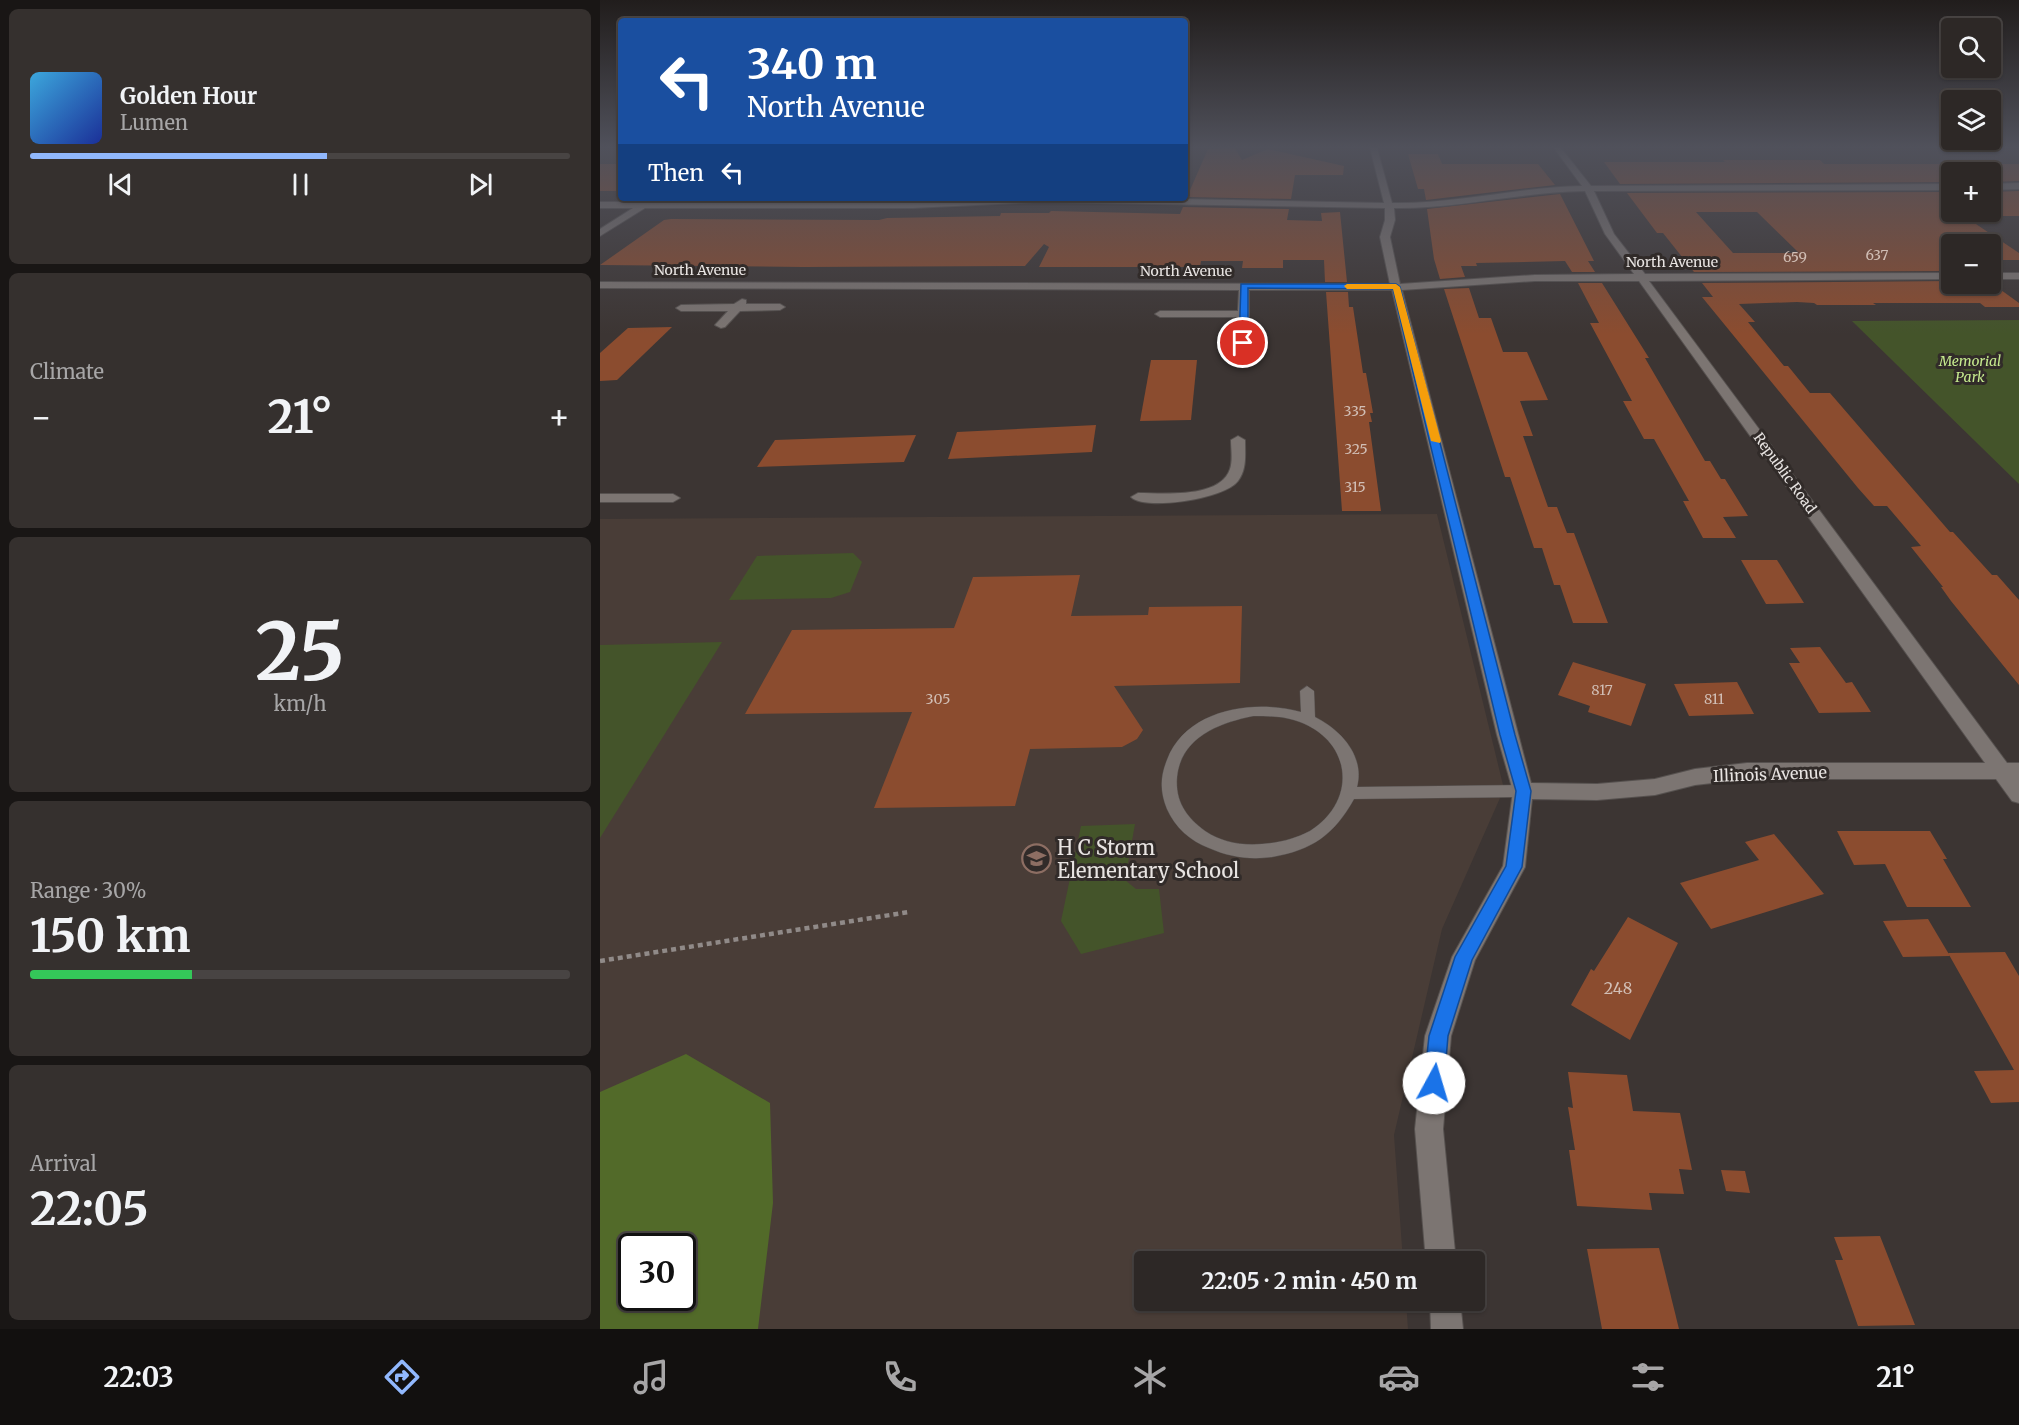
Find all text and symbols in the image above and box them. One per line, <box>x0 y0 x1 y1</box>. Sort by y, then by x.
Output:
map controls <box>1941 18 2001 294</box>
button: search <box>1941 18 2001 78</box>
text: 340 m <box>747 38 877 90</box>
icon: left <box>648 42 726 120</box>
text: Golden Hour <box>120 82 257 110</box>
text: North Avenue <box>747 90 925 124</box>
button: layers <box>1941 90 2001 150</box>
text: Lumen <box>120 110 188 135</box>
icon: left <box>716 156 749 189</box>
text: Then <box>648 159 704 187</box>
button: + <box>1941 162 2001 222</box>
icon: previous <box>104 168 137 201</box>
icon: pause <box>284 168 317 201</box>
icon: next <box>464 168 497 201</box>
button: − <box>1941 234 2001 294</box>
house number: 637 <box>1865 246 1889 264</box>
house number: 659 <box>1783 248 1807 266</box>
street label: North Avenue <box>1626 253 1718 271</box>
street label: North Avenue <box>654 261 746 279</box>
street label: North Avenue <box>1140 262 1232 280</box>
pin <box>1217 317 1268 368</box>
icon: arrive <box>1226 326 1259 359</box>
park label: Memorial Park <box>1938 352 2001 386</box>
text: Climate <box>30 359 104 384</box>
text: 21° <box>267 389 333 445</box>
text: − <box>30 397 52 438</box>
text: + <box>548 397 570 438</box>
house number: 335 <box>1344 402 1366 420</box>
street label: Republic Road <box>1750 429 1821 517</box>
house number: 325 <box>1344 440 1368 458</box>
house number: 315 <box>1344 478 1366 496</box>
text: 25 <box>255 603 345 701</box>
house number: 817 <box>1591 681 1613 699</box>
house number: 305 <box>926 690 950 708</box>
house number: 811 <box>1704 690 1724 708</box>
text: km/h <box>274 691 326 716</box>
street label: Illinois Avenue <box>1713 762 1827 786</box>
place label: H C Storm Elementary School <box>1057 835 1239 883</box>
school or university icon: H C Storm Elementary School <box>1020 843 1052 875</box>
text: Range · 30% <box>30 878 146 903</box>
text: 150 km <box>30 908 190 964</box>
house number: 248 <box>1604 978 1632 998</box>
position arrow <box>1402 1051 1466 1115</box>
text: Arrival <box>30 1151 97 1176</box>
text: 22:05 <box>30 1181 149 1237</box>
speed limit sign: 30 <box>618 1233 696 1311</box>
text: 22:05 · 2 min · 450 m <box>1202 1267 1417 1295</box>
icon: directions <box>381 1356 423 1398</box>
icon: music <box>630 1356 672 1398</box>
icon: phone <box>879 1356 921 1398</box>
icon: climate <box>1129 1356 1171 1398</box>
icon: car <box>1378 1356 1420 1398</box>
icon: filters <box>1627 1356 1669 1398</box>
text: 22:03 <box>104 1360 174 1394</box>
text: 21° <box>1876 1360 1915 1394</box>

